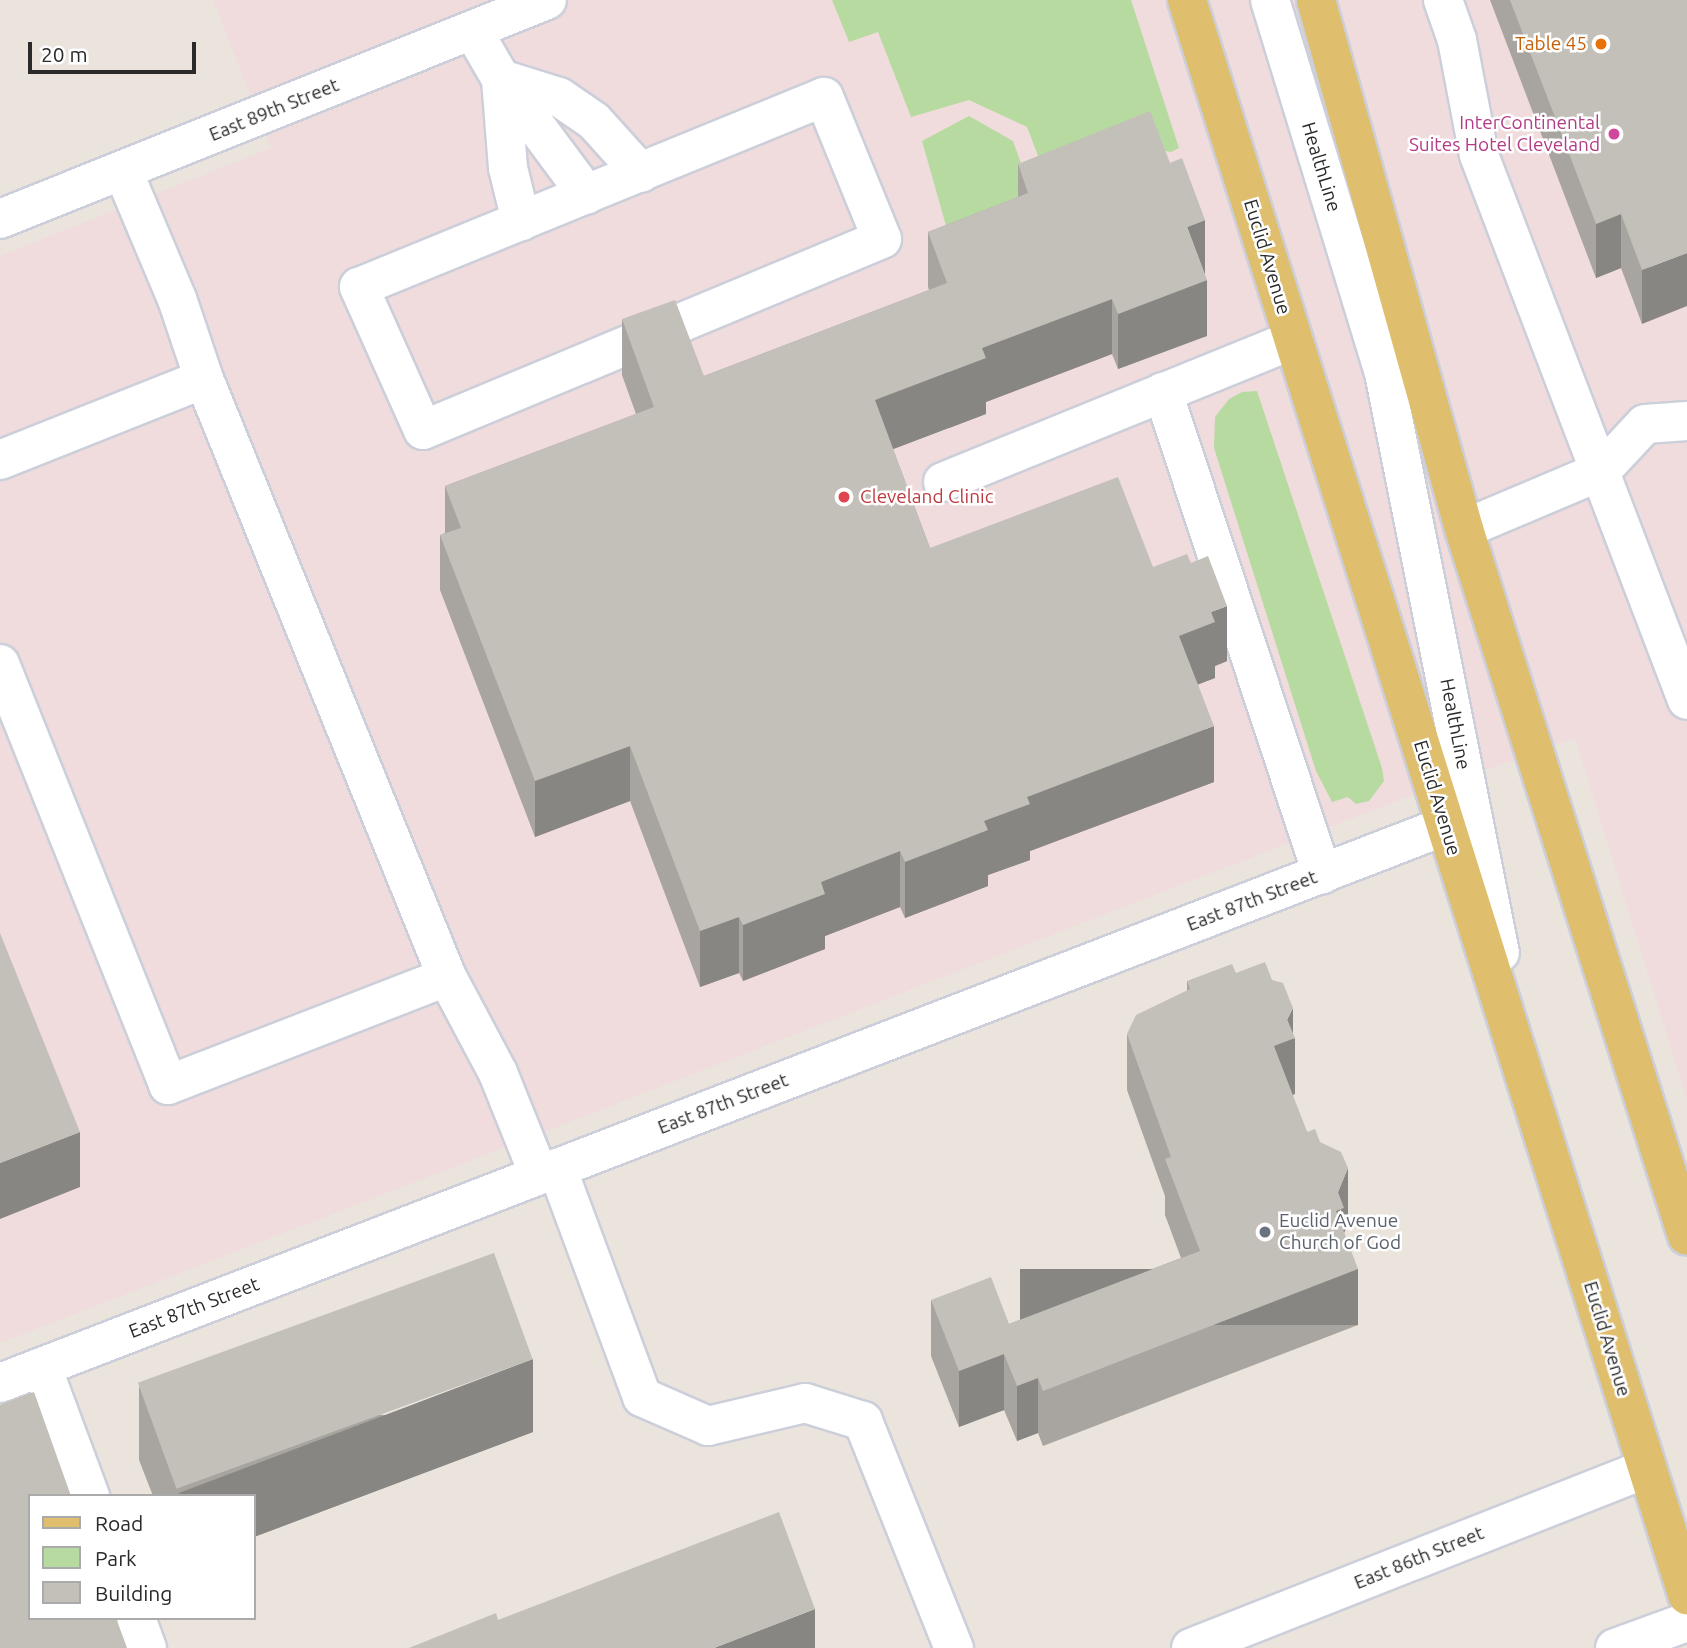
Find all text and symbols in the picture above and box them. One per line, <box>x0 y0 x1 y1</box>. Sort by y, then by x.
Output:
scale bar <box>32 28 200 72</box>
place label: Table 45 <box>1515 33 1587 55</box>
marker: Table 45 <box>1593 36 1609 52</box>
text: 20 m <box>41 42 88 66</box>
street label: East 89th Street <box>206 74 342 146</box>
place label: InterContinental Suites Hotel Cleveland <box>1409 112 1600 156</box>
street label: HealthLine <box>1297 119 1345 215</box>
marker: InterContinental Suites Hotel Cleveland <box>1606 126 1622 142</box>
street label: Euclid Avenue <box>1239 197 1295 317</box>
place label: Cleveland Clinic <box>860 486 993 508</box>
marker: Cleveland Clinic <box>834 487 854 507</box>
street label: HealthLine <box>1435 676 1475 772</box>
street label: Euclid Avenue <box>1409 738 1465 858</box>
street label: East 87th Street <box>1184 866 1320 936</box>
street label: East 87th Street <box>655 1069 791 1139</box>
place label: Euclid Avenue Church of God <box>1279 1210 1401 1254</box>
marker: Euclid Avenue Church of God <box>1257 1224 1273 1240</box>
street label: East 87th Street <box>126 1273 262 1343</box>
street label: Euclid Avenue <box>1579 1279 1635 1399</box>
legend <box>28 1494 256 1620</box>
text: Road <box>95 1511 143 1535</box>
street label: East 86th Street <box>1351 1522 1487 1594</box>
text: Park <box>95 1546 137 1570</box>
text: Building <box>95 1581 172 1605</box>

